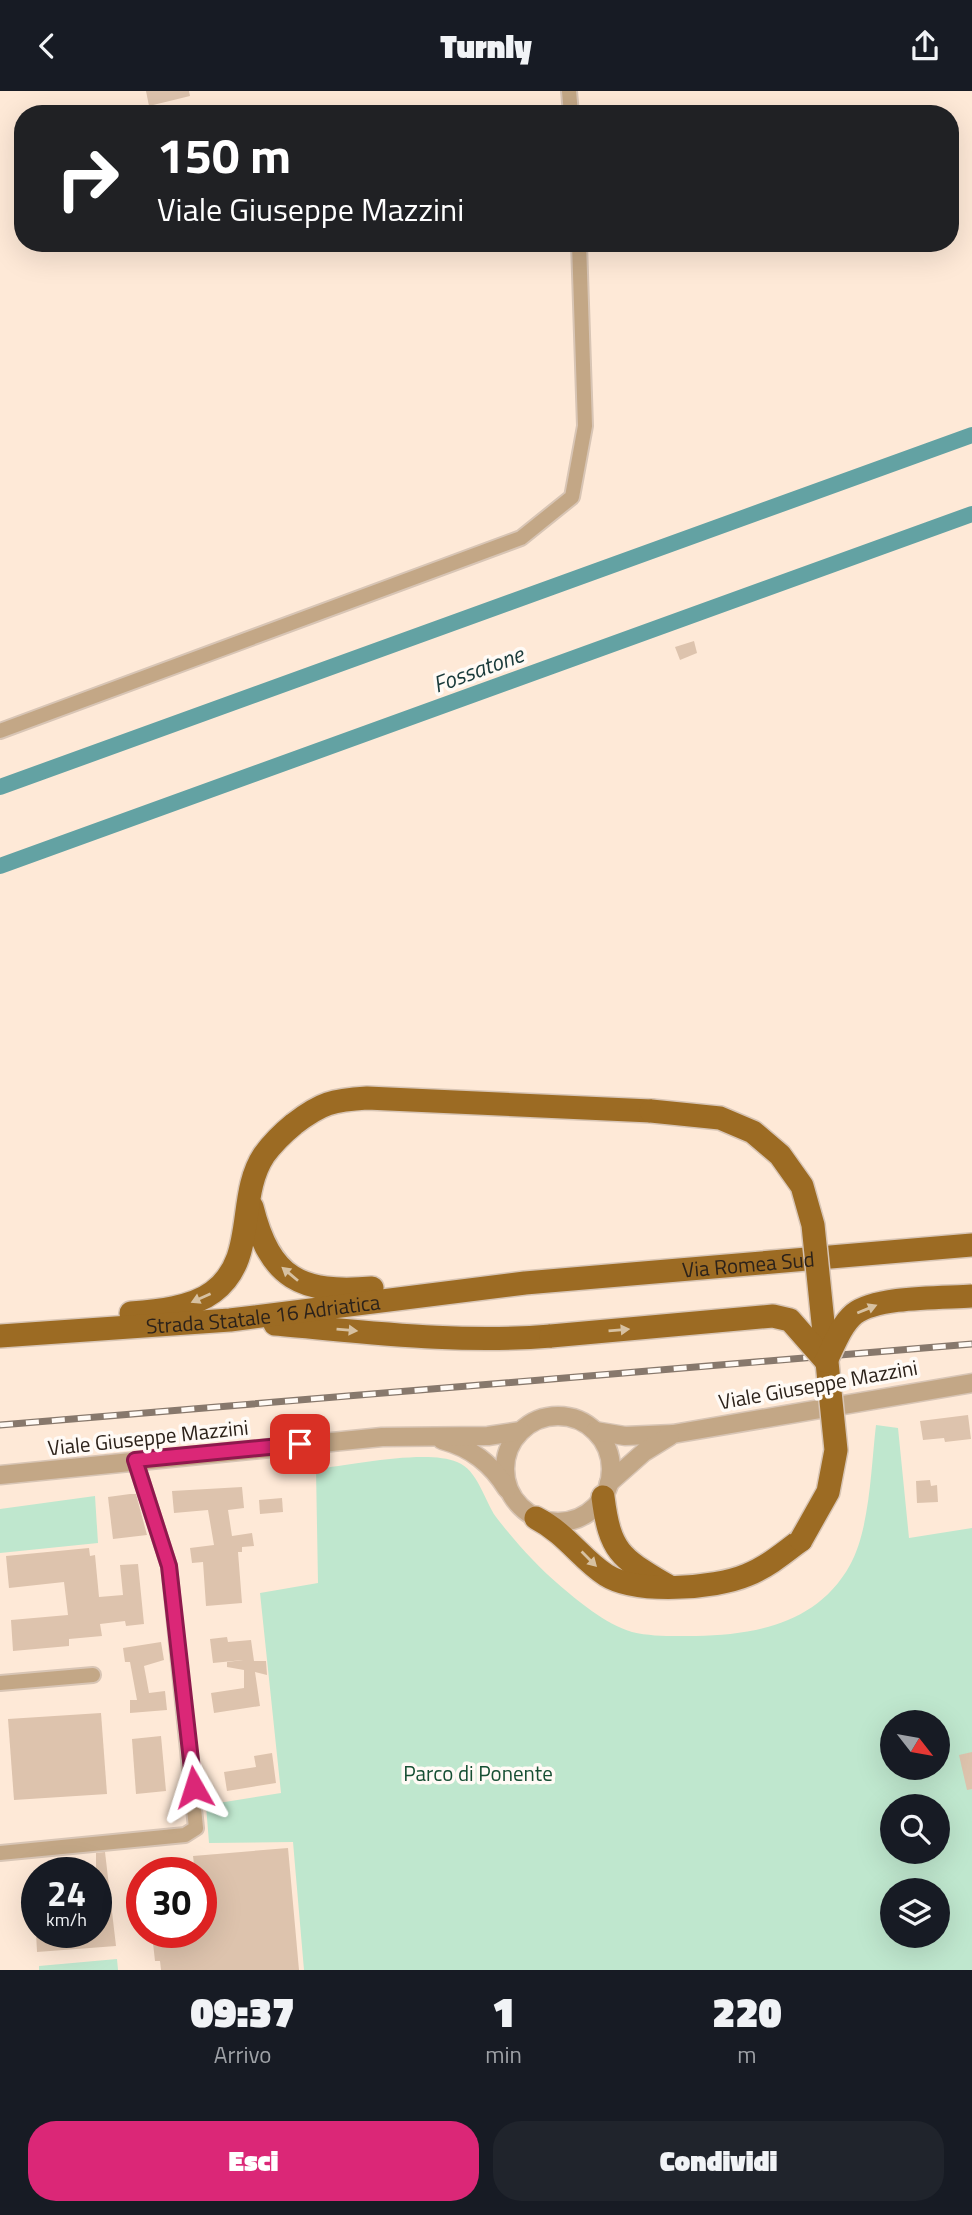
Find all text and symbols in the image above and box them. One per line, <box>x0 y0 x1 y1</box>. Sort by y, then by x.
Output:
text: Turnly <box>440 22 532 70</box>
icon: back <box>28 27 66 65</box>
icon: share <box>906 27 944 65</box>
text: 150 m <box>157 117 291 192</box>
icon: right <box>42 133 133 224</box>
text: Viale Giuseppe Mazzini <box>157 185 464 233</box>
water label: Fossatone <box>428 636 530 702</box>
street label: Via Romea Sud <box>681 1242 816 1286</box>
one-way arrow <box>281 1267 298 1282</box>
street label: Strada Statale 16 Adriatica <box>145 1285 382 1342</box>
one-way arrow <box>191 1293 212 1304</box>
one-way arrow <box>857 1304 878 1315</box>
one-way arrow <box>608 1324 630 1335</box>
one-way arrow <box>336 1325 358 1336</box>
street label: Viale Giuseppe Mazzini <box>716 1351 920 1417</box>
street label: Viale Giuseppe Mazzini <box>46 1411 250 1463</box>
pin <box>270 1414 330 1474</box>
icon: arrive <box>281 1425 319 1463</box>
one-way arrow <box>581 1551 597 1567</box>
north arrow <box>880 1710 950 1780</box>
map controls <box>880 1710 950 1948</box>
position arrow <box>157 1750 231 1824</box>
park label: Parco di Ponente <box>403 1757 553 1789</box>
button: search <box>880 1794 950 1864</box>
speed limit sign: 30 <box>126 1857 217 1948</box>
text: 24 <box>47 1866 86 1920</box>
button: layers <box>880 1878 950 1948</box>
text: km/h <box>46 1906 87 1933</box>
text: 09:37 <box>190 1979 295 2043</box>
text: 1 <box>492 1979 515 2043</box>
text: 220 <box>712 1979 782 2043</box>
text: Arrivo <box>214 2037 271 2072</box>
text: min <box>485 2037 522 2072</box>
text: m <box>737 2037 757 2072</box>
button: Esci <box>28 2121 479 2201</box>
button: Condividi <box>493 2121 944 2201</box>

